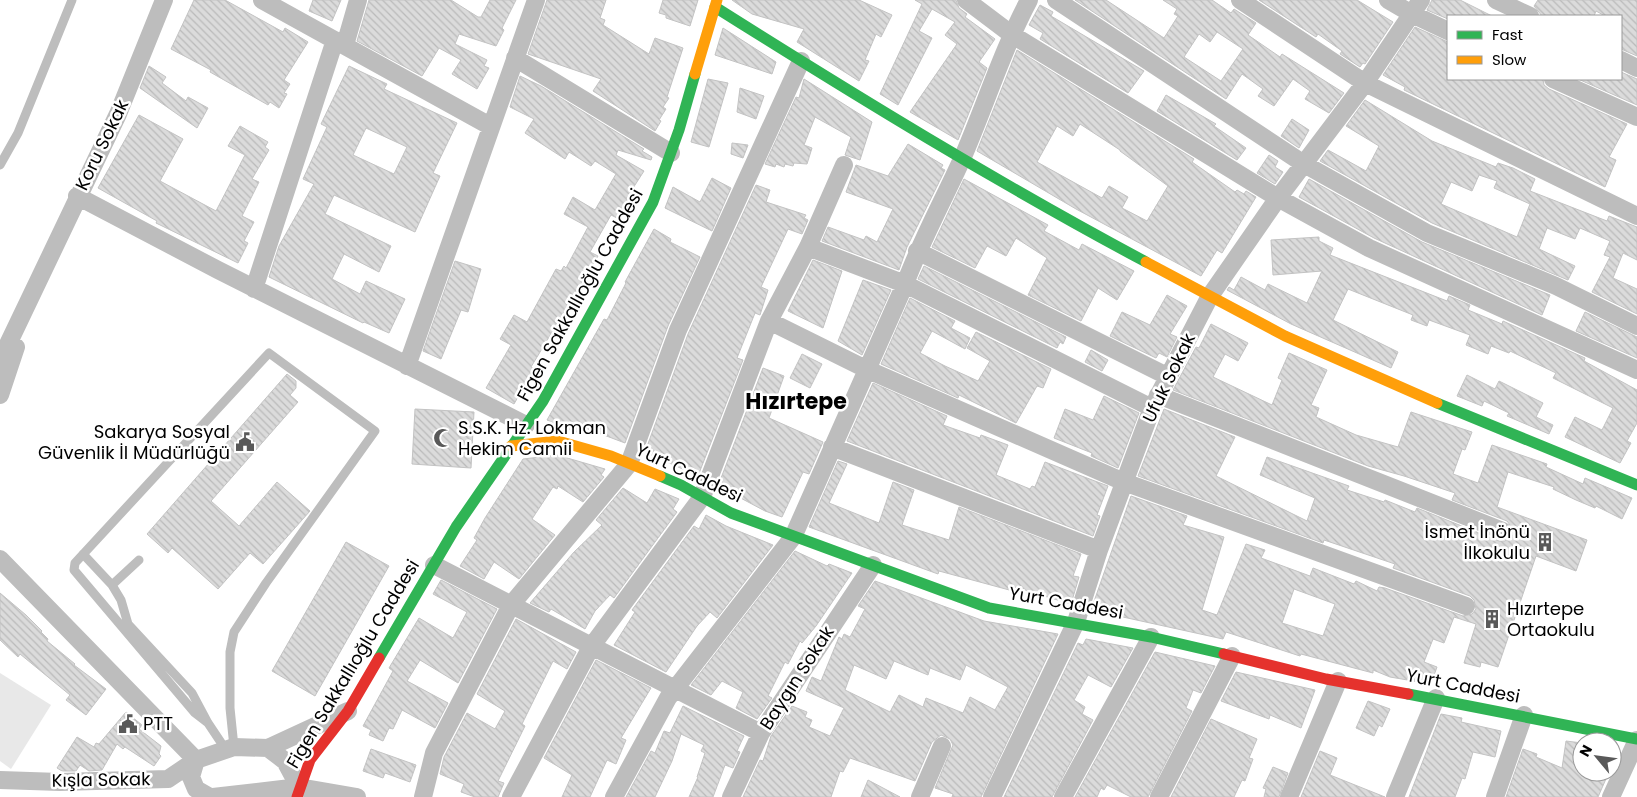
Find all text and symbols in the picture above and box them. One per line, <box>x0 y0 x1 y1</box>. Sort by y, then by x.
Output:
legend <box>1447 15 1622 80</box>
text: Fast <box>1492 24 1523 45</box>
text: Slow <box>1492 49 1527 70</box>
street label: Koru Sokak <box>69 95 135 194</box>
street label: Figen Sakkallıoğlu Caddesi <box>511 184 649 406</box>
street label: Ufuk Sokak <box>1136 328 1201 427</box>
district label: Hızırtepe <box>745 386 847 417</box>
place label: S.S.K. Hz. Lokman Hekim Camii <box>458 415 606 461</box>
place label: Sakarya Sosyal Güvenlik İl Müdürlüğü <box>38 419 230 465</box>
mosque icon: S.S.K. Hz. Lokman Hekim Camii <box>432 427 454 449</box>
public building icon: Sakarya Sosyal Güvenlik İl Müdürlüğü <box>234 431 256 453</box>
street label: Yurt Caddesi <box>632 437 747 508</box>
place label: İsmet İnönü İlkokulu <box>1425 519 1530 565</box>
building icon: İsmet İnönü İlkokulu <box>1534 531 1556 553</box>
street label: Figen Sakkallıoğlu Caddesi <box>280 555 425 773</box>
street label: Yurt Caddesi <box>1007 580 1125 625</box>
place label: Hızırtepe Ortaokulu <box>1507 596 1595 642</box>
building icon: Hızırtepe Ortaokulu <box>1481 608 1503 630</box>
street label: Baygın Sokak <box>754 620 840 734</box>
street label: Yurt Caddesi <box>1404 662 1522 709</box>
place label: PTT <box>143 711 173 736</box>
public building icon: PTT <box>117 713 139 735</box>
north arrow <box>1572 732 1622 782</box>
text: N <box>1574 741 1597 760</box>
street label: Kışla Sokak <box>51 766 151 793</box>

